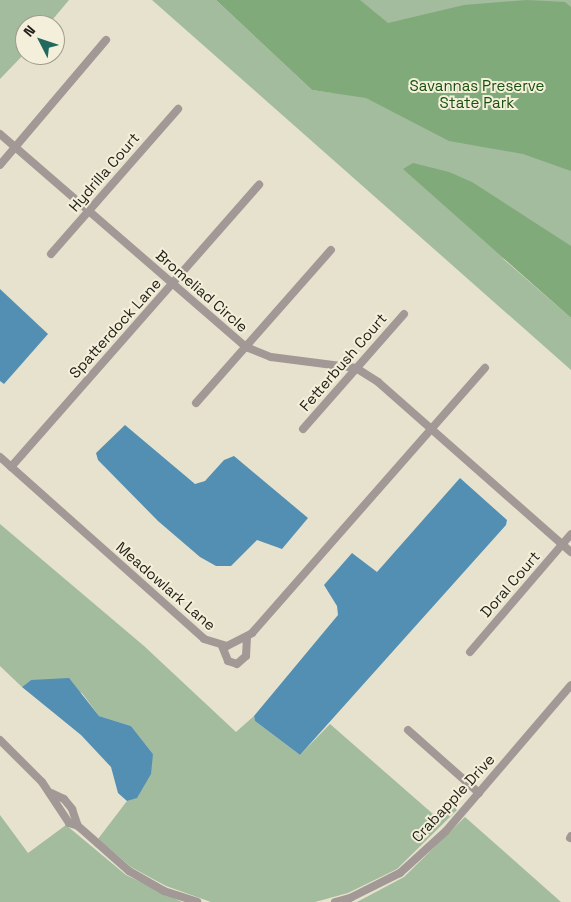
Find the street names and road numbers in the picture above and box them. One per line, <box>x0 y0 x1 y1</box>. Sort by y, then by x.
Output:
street label: Hydrilla Court <box>65 129 143 215</box>
street label: Bromeliad Circle <box>152 246 252 336</box>
street label: Spatterdock Lane <box>65 274 165 382</box>
street label: Fetterbush Court <box>296 309 390 415</box>
street label: Meadowlark Lane <box>113 538 219 634</box>
street label: Doral Court <box>477 547 543 621</box>
street label: Crabapple Drive <box>408 750 498 846</box>

